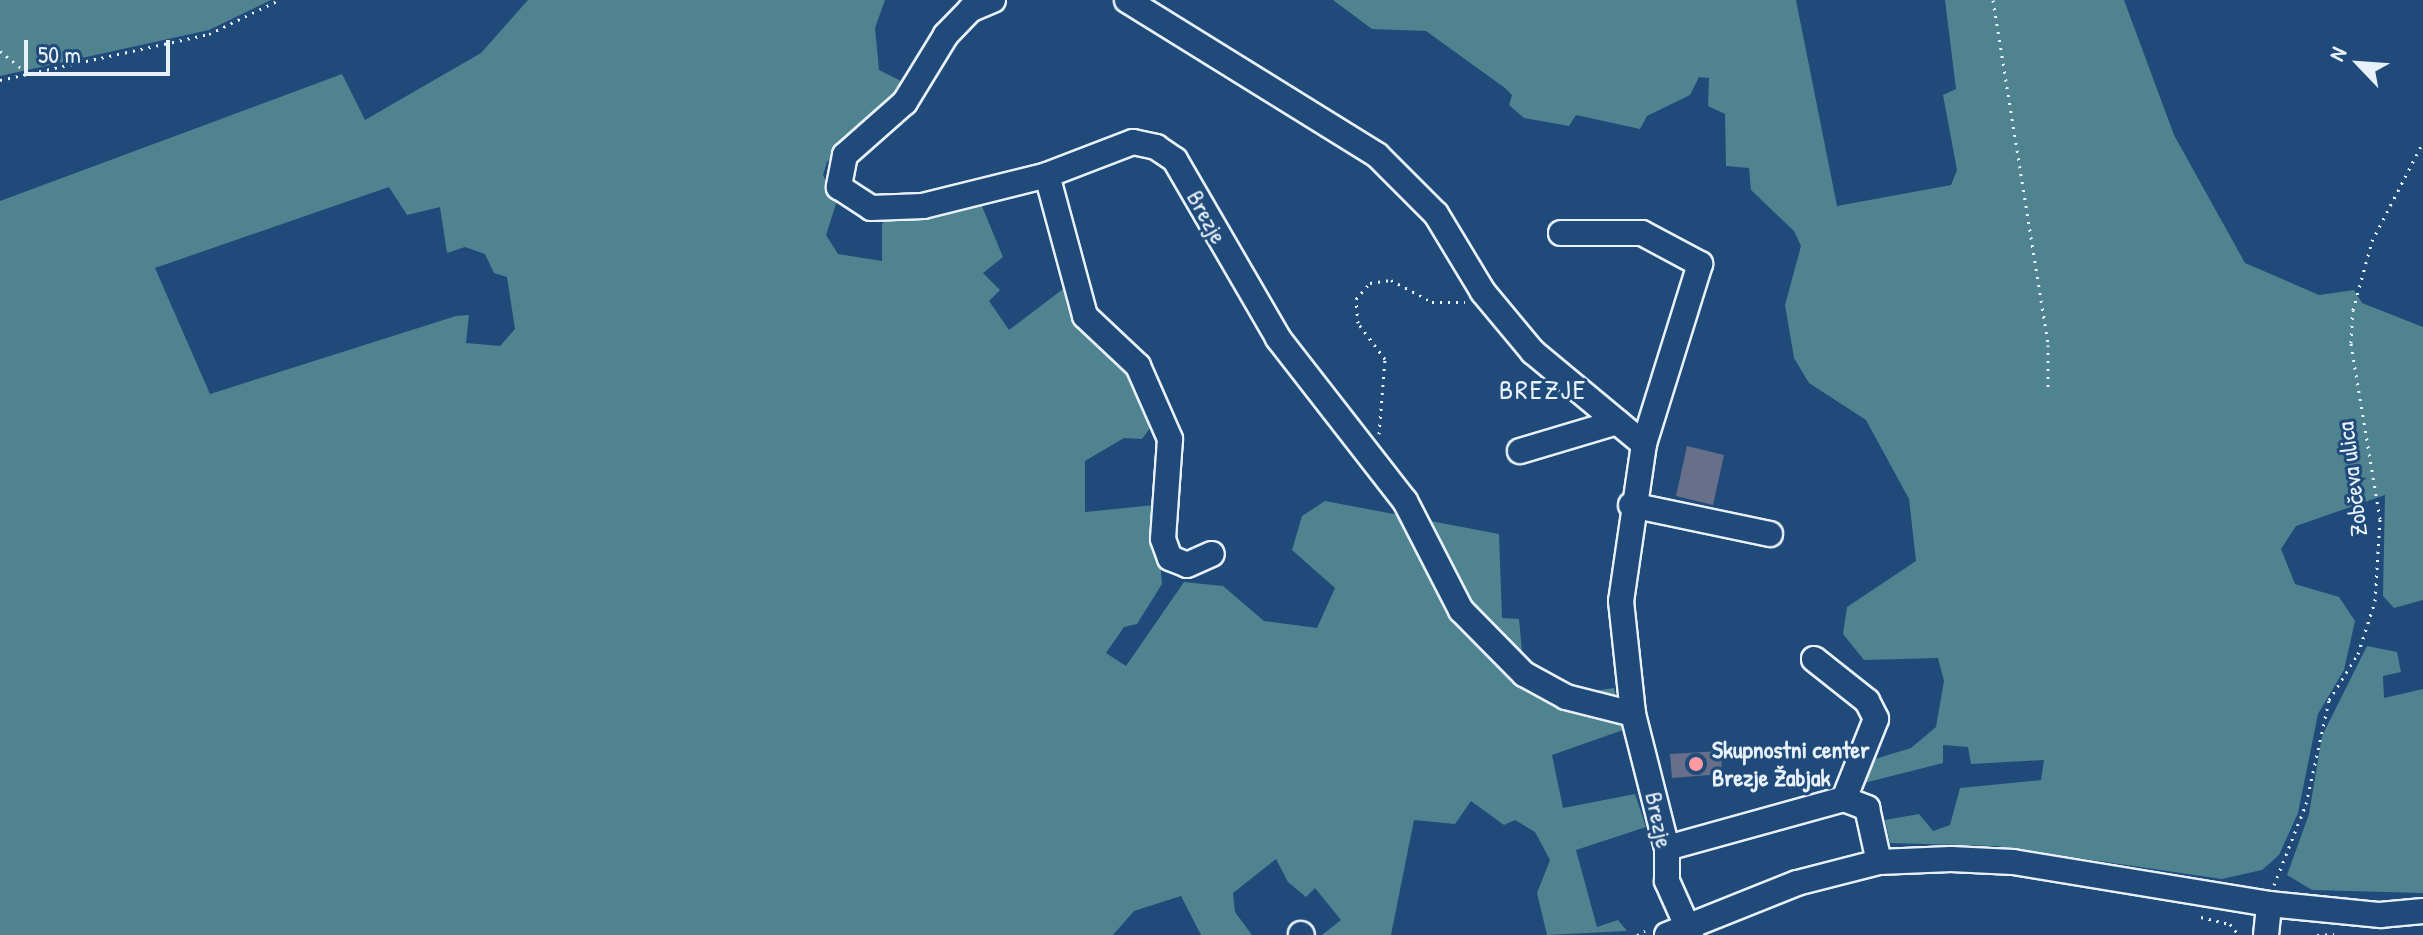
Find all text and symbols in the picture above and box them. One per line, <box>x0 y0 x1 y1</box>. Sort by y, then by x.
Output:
scale bar <box>28 24 174 74</box>
north arrow <box>2319 24 2399 104</box>
text: 50 m <box>38 38 81 70</box>
text: N <box>2321 42 2353 66</box>
street label: Brezje <box>1181 185 1233 249</box>
district label: BREZJE <box>1499 372 1587 406</box>
street label: Zobčeva ulica <box>2331 420 2373 538</box>
place label: Skupnostni center Brezje Žabjak <box>1712 736 1869 792</box>
marker: Skupnostni center Brezje Žabjak <box>1687 755 1705 773</box>
street label: Brezje <box>1639 789 1679 851</box>

